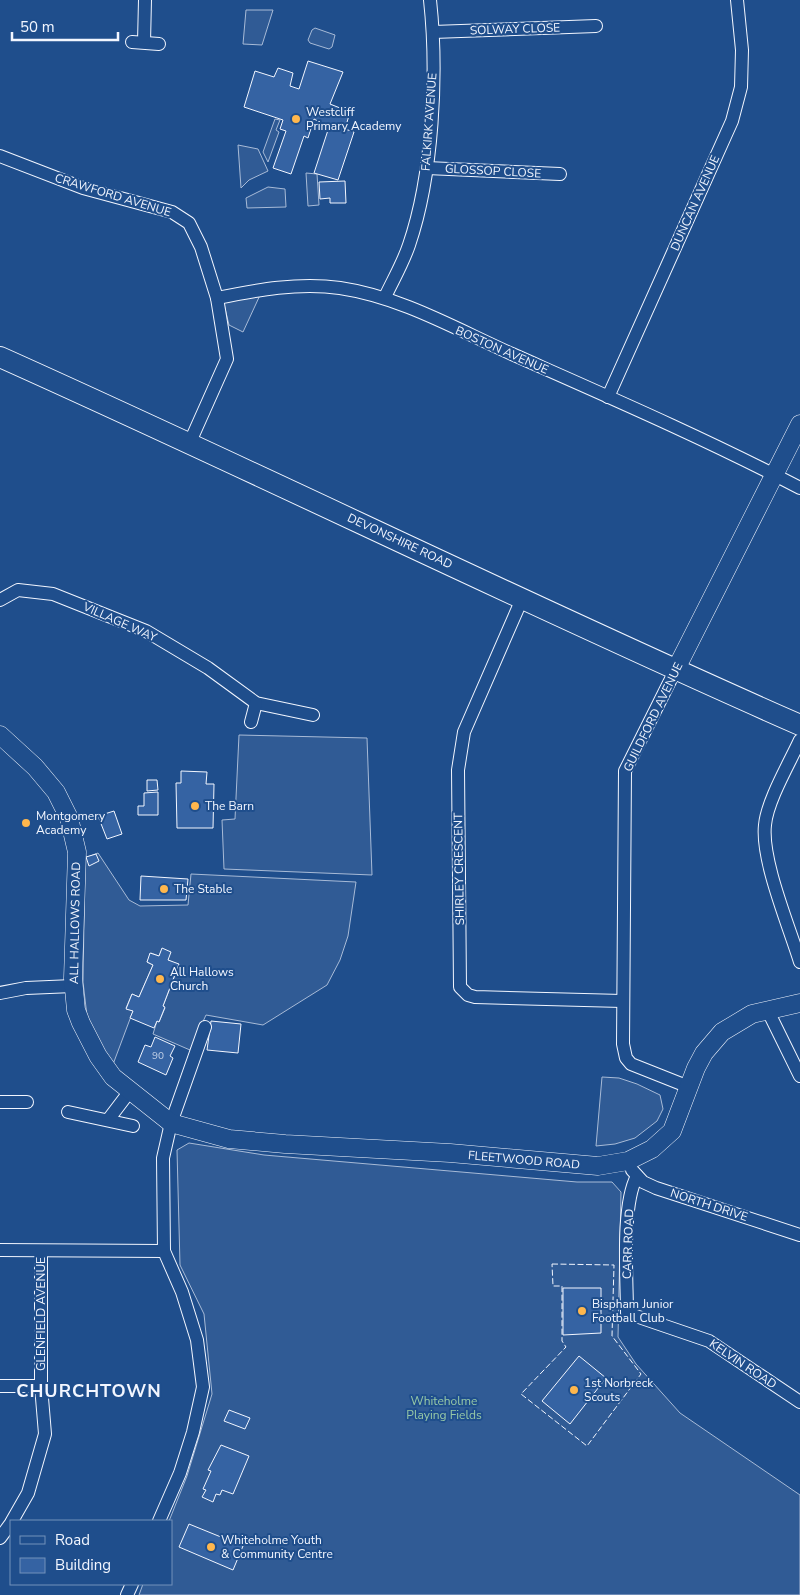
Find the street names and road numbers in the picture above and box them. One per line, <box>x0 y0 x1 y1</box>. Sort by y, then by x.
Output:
street label: SOLWAY CLOSE <box>470 19 560 39</box>
street label: FALKIRK AVENUE <box>418 72 440 172</box>
street label: DUNCAN AVENUE <box>667 153 723 253</box>
street label: GLOSSOP CLOSE <box>444 160 542 182</box>
street label: CRAWFORD AVENUE <box>53 170 173 220</box>
street label: BOSTON AVENUE <box>453 322 551 378</box>
street label: DEVONSHIRE ROAD <box>345 510 455 572</box>
street label: VILLAGE WAY <box>80 598 160 646</box>
street label: GUILDFORD AVENUE <box>620 660 686 774</box>
street label: SHIRLEY CRESCENT <box>450 812 468 926</box>
street label: ALL HALLOWS ROAD <box>66 861 84 984</box>
street label: FLEETWOOD ROAD <box>467 1147 581 1173</box>
street label: NORTH DRIVE <box>668 1185 750 1225</box>
street label: CARR ROAD <box>619 1208 637 1279</box>
street label: GLENFIELD AVENUE <box>33 1257 49 1371</box>
street label: KELVIN ROAD <box>706 1336 780 1392</box>

